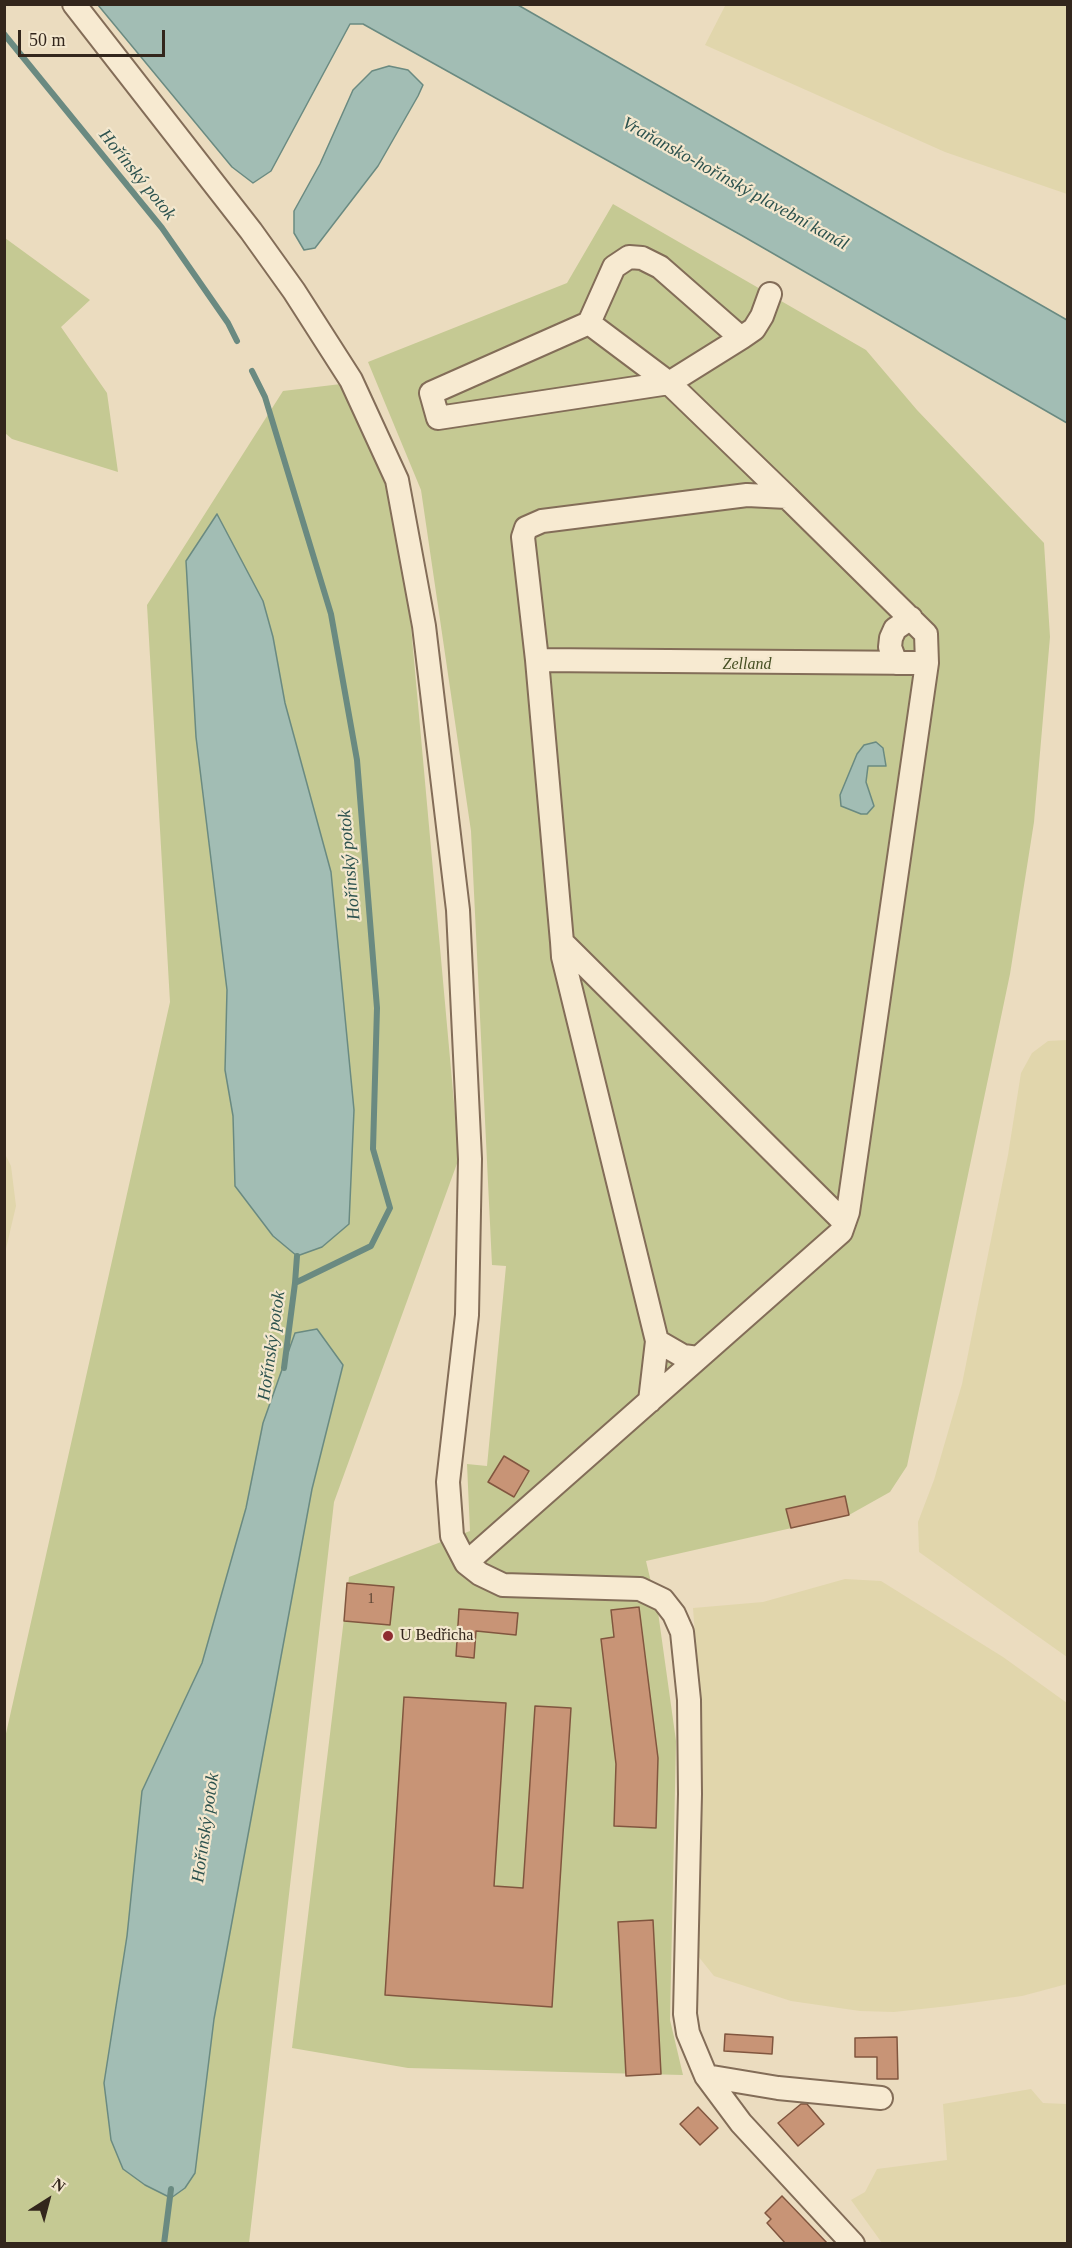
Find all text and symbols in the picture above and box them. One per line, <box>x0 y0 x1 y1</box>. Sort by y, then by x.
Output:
scale bar <box>21 18 168 56</box>
text: 50 m <box>29 30 66 50</box>
water label: Vraňansko-hořínský plavební kanál <box>618 113 852 255</box>
water label: Hořínský potok <box>94 125 180 225</box>
park label: Zelland <box>723 655 771 675</box>
water label: Hořínský potok <box>334 809 366 921</box>
water label: Hořínský potok <box>254 1290 290 1402</box>
house number: 1 <box>368 1591 374 1607</box>
place label: U Bedřicha <box>400 1626 473 1646</box>
marker: U Bedřicha <box>381 1629 395 1643</box>
water label: Hořínský potok <box>188 1772 224 1884</box>
north arrow <box>18 2170 78 2230</box>
text: N <box>49 2175 69 2195</box>

